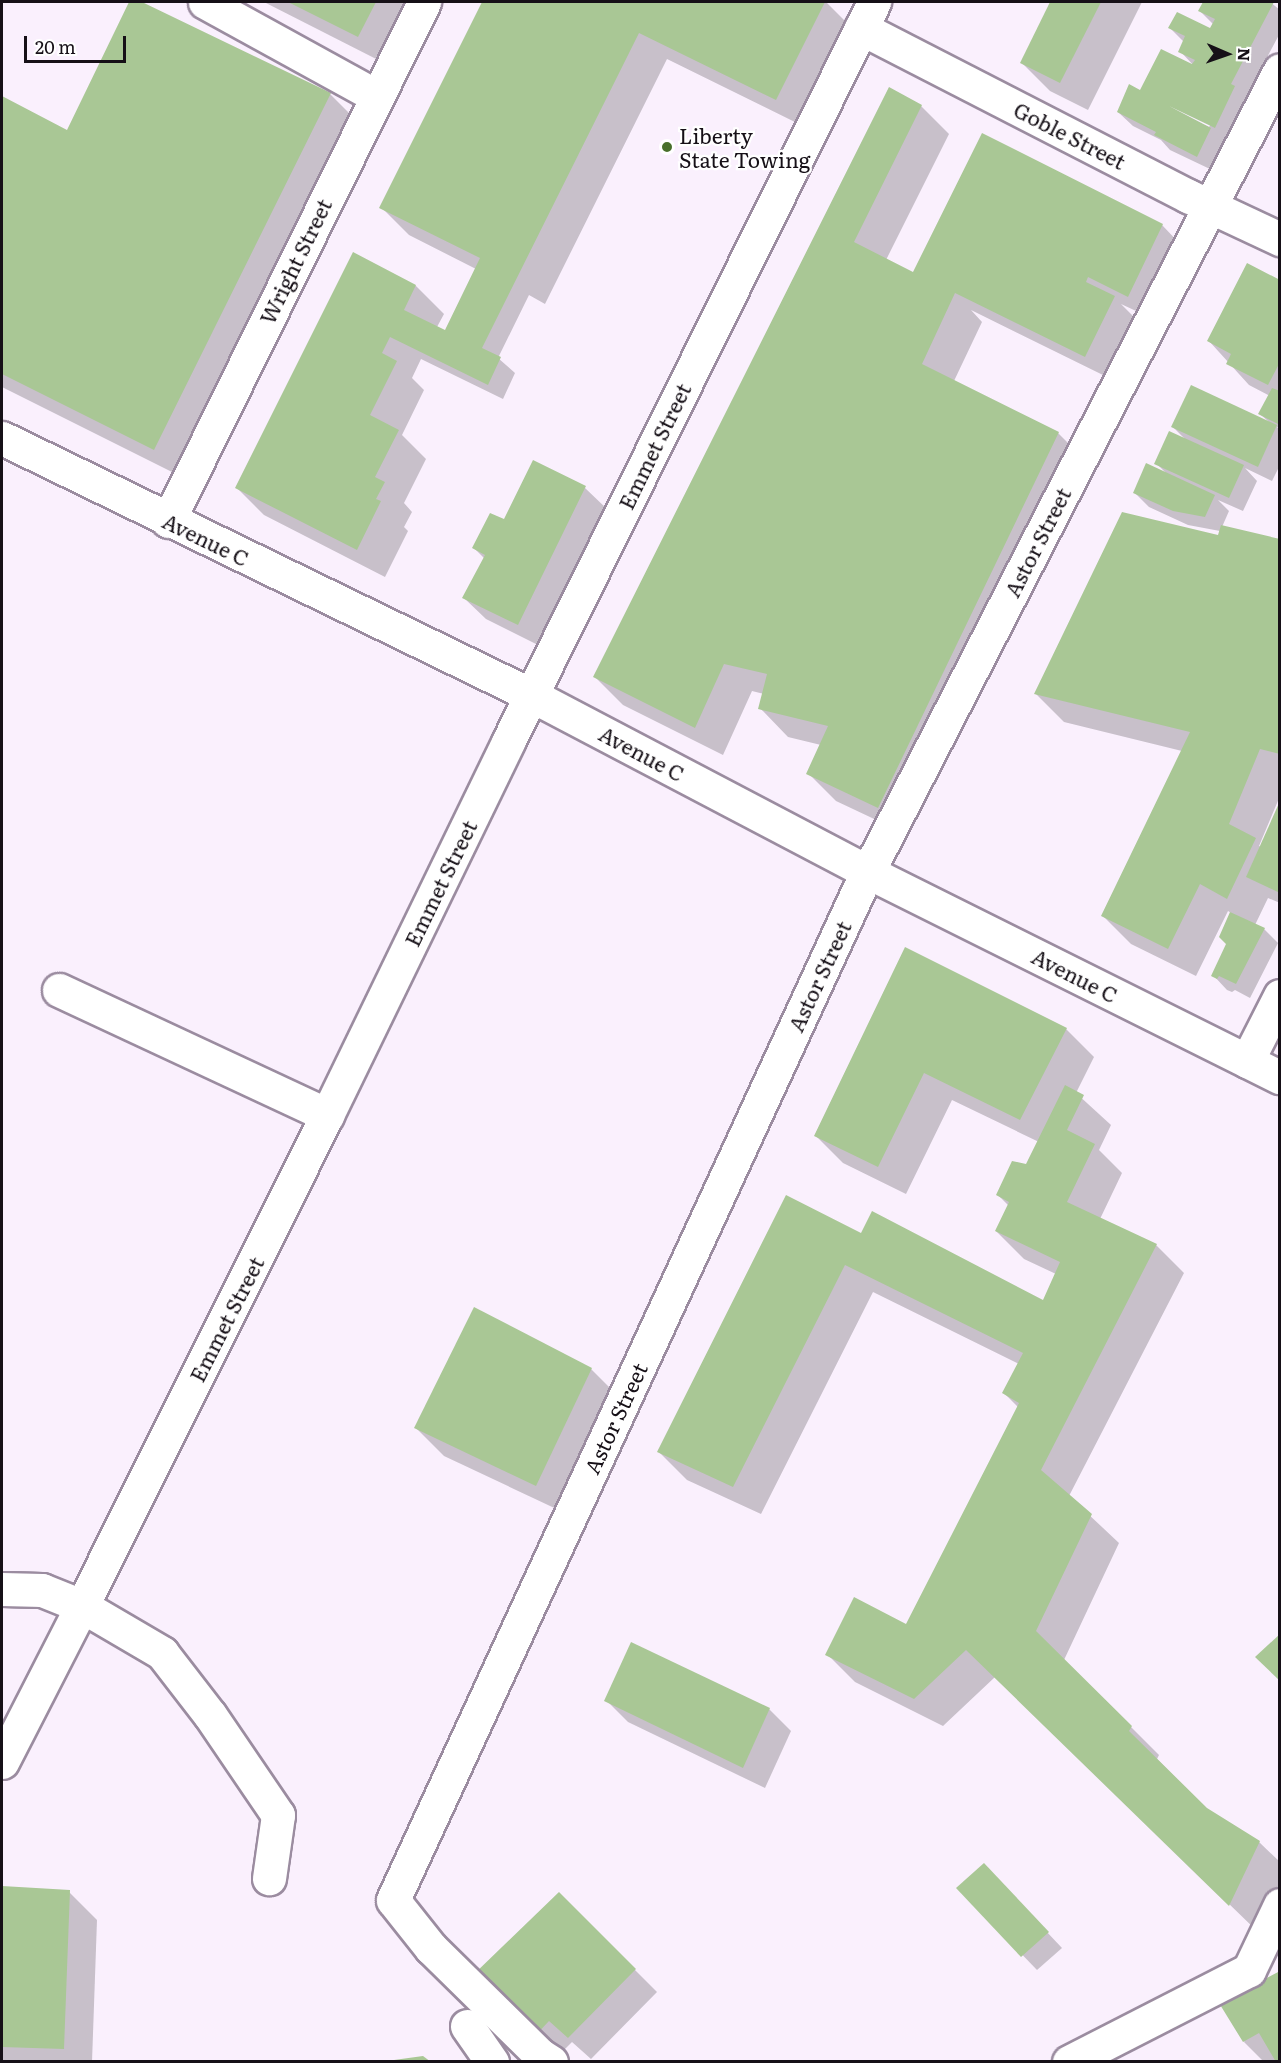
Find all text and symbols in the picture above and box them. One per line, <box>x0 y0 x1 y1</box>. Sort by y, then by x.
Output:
scale bar <box>27 24 129 62</box>
north arrow <box>1197 24 1257 84</box>
text: 20 m <box>35 33 76 60</box>
text: N <box>1233 47 1257 62</box>
street label: Goble Street <box>1010 96 1130 174</box>
place label: Liberty State Towing <box>679 122 811 172</box>
marker: Liberty State Towing <box>660 140 674 154</box>
street label: Wright Street <box>254 194 336 328</box>
street label: Emmet Street <box>613 379 695 513</box>
street label: Astor Street <box>999 483 1075 601</box>
street label: Avenue C <box>159 507 253 571</box>
street label: Avenue C <box>595 720 689 786</box>
street label: Emmet Street <box>399 816 481 950</box>
street label: Astor Street <box>782 917 856 1035</box>
street label: Avenue C <box>1028 943 1122 1007</box>
street label: Emmet Street <box>184 1252 268 1386</box>
street label: Astor Street <box>578 1359 652 1477</box>

